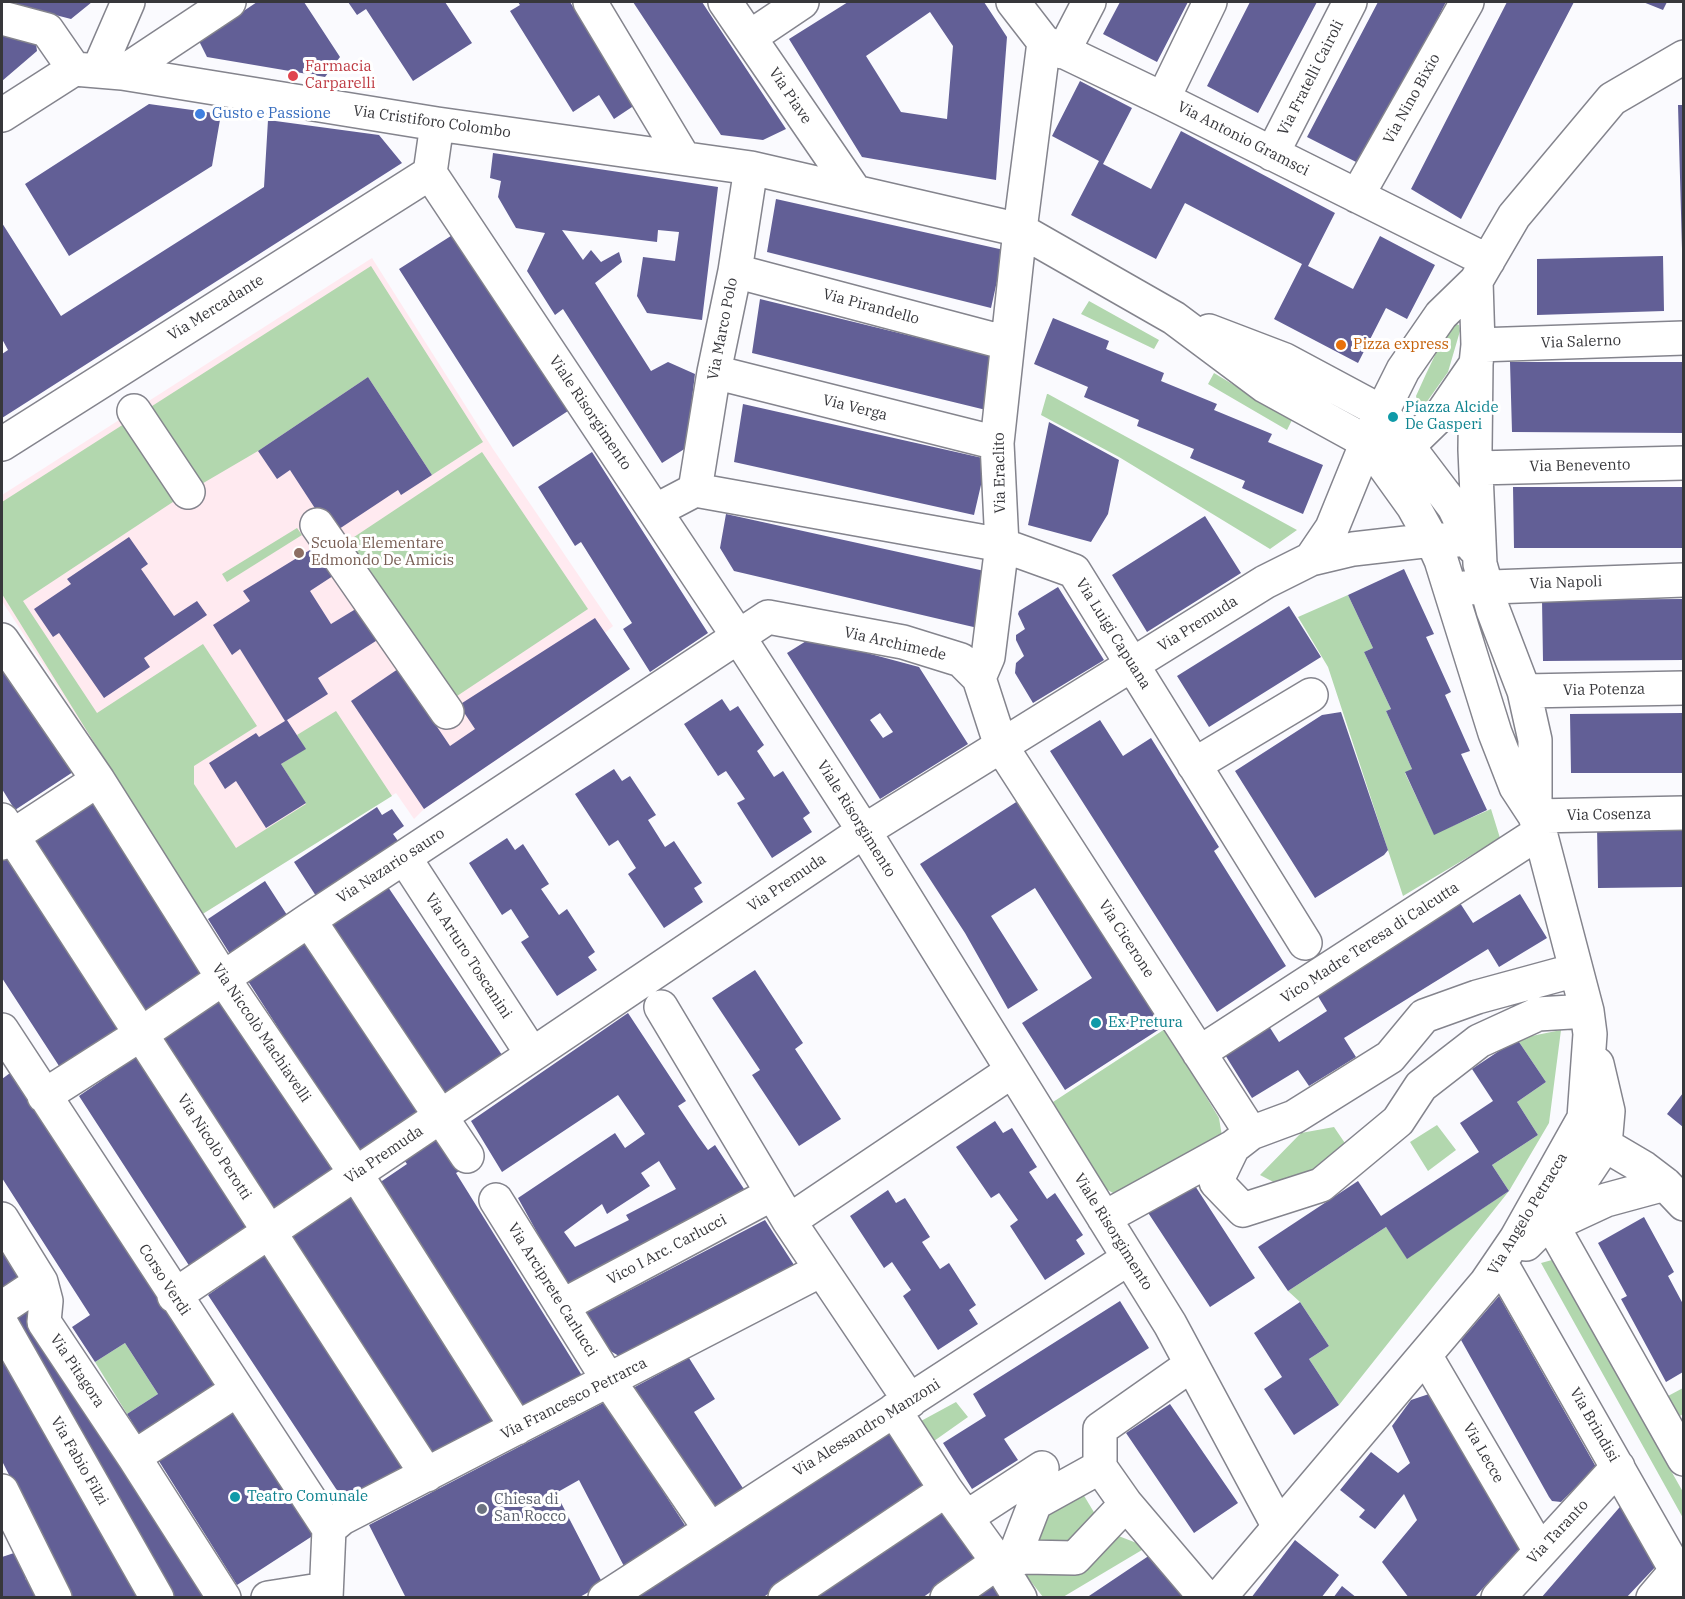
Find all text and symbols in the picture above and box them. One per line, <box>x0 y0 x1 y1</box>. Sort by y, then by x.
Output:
street label: Via Fratelli Cairoli <box>1274 17 1348 139</box>
street label: Via Nino Bixio <box>1380 51 1444 147</box>
place label: Farmacia Carparelli <box>305 58 375 93</box>
street label: Via Piave <box>765 64 815 128</box>
marker: Farmacia Carparelli <box>286 69 300 83</box>
street label: Via Antonio Gramsci <box>1174 98 1312 180</box>
street label: Via Cristiforo Colombo <box>352 102 512 142</box>
place label: Gusto e Passione <box>212 105 331 123</box>
marker: Gusto e Passione <box>193 107 207 121</box>
street label: Via Mercadante <box>165 271 267 345</box>
street label: Via Marco Polo <box>704 276 742 382</box>
street label: Via Pirandello <box>821 285 921 329</box>
street label: Via Salerno <box>1541 332 1621 352</box>
place label: Pizza express <box>1353 336 1449 354</box>
marker: Pizza express <box>1334 338 1348 352</box>
street label: Viale Risorgimento <box>545 352 635 474</box>
street label: Via Verga <box>821 391 889 425</box>
place label: Piazza Alcide De Gasperi <box>1405 399 1498 434</box>
marker: Piazza Alcide De Gasperi <box>1386 410 1400 424</box>
street label: Via Eraclito <box>990 432 1010 514</box>
street label: Via Benevento <box>1529 456 1631 476</box>
place label: Scuola Elementare Edmondo De Amicis <box>311 535 454 570</box>
marker: Scuola Elementare Edmondo De Amicis <box>292 546 306 560</box>
street label: Via Napoli <box>1529 573 1603 593</box>
street label: Via Luigi Capuana <box>1072 575 1154 693</box>
street label: Via Premuda <box>1155 592 1241 656</box>
street label: Via Archimede <box>842 623 948 665</box>
street label: Via Potenza <box>1563 680 1645 700</box>
street label: Viale Risorgimento <box>813 757 899 881</box>
street label: Via Cosenza <box>1566 805 1652 825</box>
street label: Via Nazario sauro <box>334 824 448 908</box>
street label: Via Premuda <box>744 850 830 916</box>
street label: Vico Madre Teresa di Calcutta <box>1278 879 1462 1007</box>
street label: Via Arturo Toscanini <box>421 890 515 1022</box>
street label: Via Cicerone <box>1094 897 1158 981</box>
street label: Via Niccolò Machiavelli <box>208 960 314 1106</box>
place label: Ex Pretura <box>1108 1014 1183 1032</box>
marker: Ex Pretura <box>1089 1016 1103 1030</box>
street label: Via Nicolò Perotti <box>173 1091 255 1203</box>
street label: Via Premuda <box>341 1122 427 1188</box>
street label: Via Angelo Petracca <box>1484 1150 1572 1278</box>
street label: Viale Risorgimento <box>1070 1170 1156 1294</box>
street label: Vico I Arc. Carlucci <box>604 1211 730 1289</box>
street label: Via Arciprete Carlucci <box>503 1220 601 1360</box>
street label: Corso Verdi <box>134 1241 194 1319</box>
street label: Via Pitagora <box>46 1331 108 1411</box>
street label: Via Francesco Petrarca <box>498 1354 650 1444</box>
street label: Via Alessandro Manzoni <box>790 1375 944 1481</box>
street label: Via Brindisi <box>1565 1385 1623 1465</box>
street label: Via Fabio Filzi <box>46 1414 112 1508</box>
street label: Via Lecce <box>1459 1420 1507 1486</box>
place label: Teatro Comunale <box>247 1488 368 1506</box>
marker: Teatro Comunale <box>228 1490 242 1504</box>
place label: Chiesa di San Rocco <box>494 1491 566 1526</box>
street label: Via Taranto <box>1524 1496 1592 1568</box>
marker: Chiesa di San Rocco <box>475 1502 489 1516</box>

